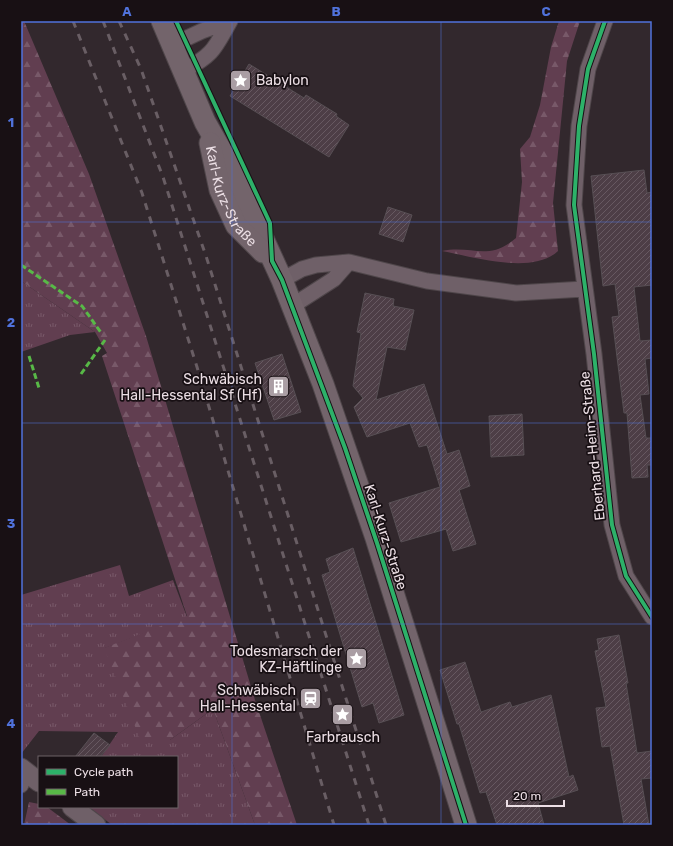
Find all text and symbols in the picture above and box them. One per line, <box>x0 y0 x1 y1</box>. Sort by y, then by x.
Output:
text: A <box>122 4 132 19</box>
text: B <box>331 4 341 19</box>
text: C <box>541 4 551 19</box>
place icon: Babylon <box>227 67 253 93</box>
place label: Babylon <box>256 72 309 89</box>
text: 1 <box>8 115 14 130</box>
street label: Karl-Kurz-Straße <box>202 144 260 250</box>
text: 2 <box>7 315 15 330</box>
street label: Eberhard-Heim-Straße <box>576 370 609 521</box>
place label: Schwäbisch Hall-Hessental Sf (Hf) <box>120 371 262 404</box>
building icon: Schwäbisch Hall-Hessental Sf (Hf) <box>265 374 291 400</box>
street label: Karl-Kurz-Straße <box>360 482 411 592</box>
text: 3 <box>7 516 16 531</box>
place label: Todesmarsch der KZ-Häftlinge <box>230 643 343 676</box>
place icon: Todesmarsch der KZ-Häftlinge <box>344 646 370 672</box>
place label: Schwäbisch Hall-Hessental <box>200 682 296 715</box>
station icon: Schwäbisch Hall-Hessental <box>298 685 324 711</box>
place icon: Farbrausch <box>330 702 356 728</box>
text: 4 <box>7 716 16 731</box>
place label: Farbrausch <box>306 729 380 746</box>
legend <box>38 756 178 808</box>
text: Cycle path <box>74 765 133 779</box>
scale bar <box>507 782 564 808</box>
text: Path <box>74 785 100 799</box>
text: 20 m <box>513 789 541 803</box>

